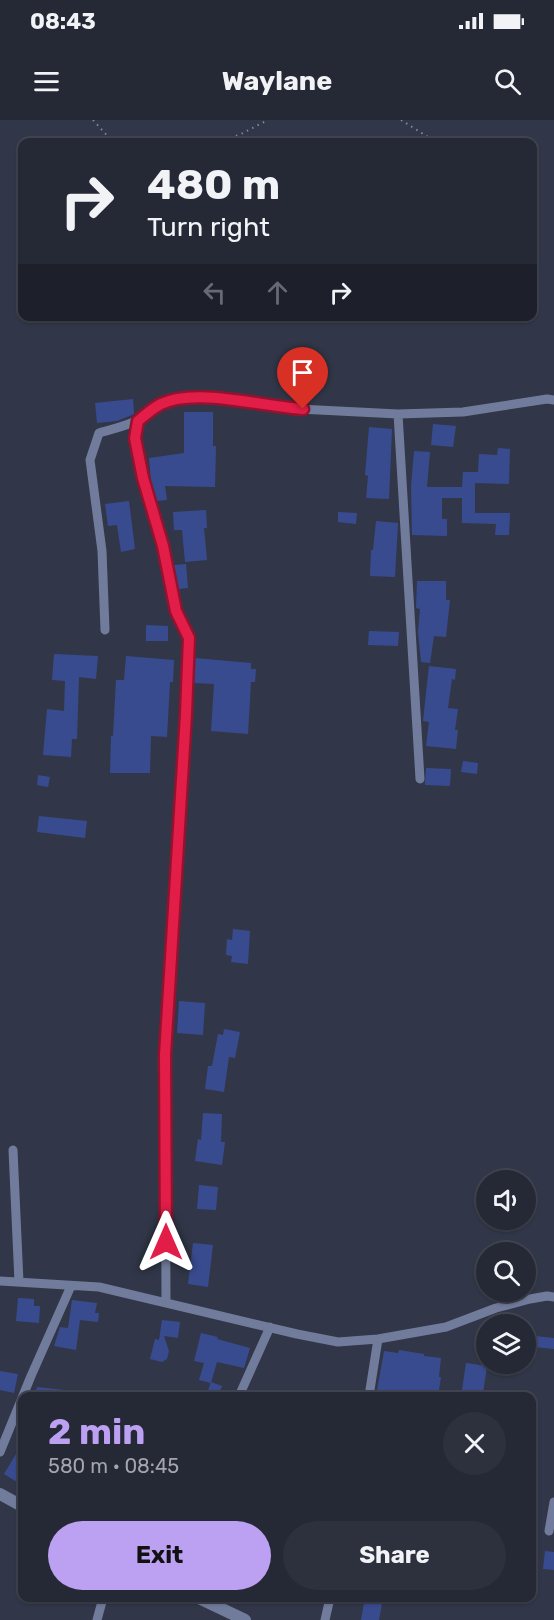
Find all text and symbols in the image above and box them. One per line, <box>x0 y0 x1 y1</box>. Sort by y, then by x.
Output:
text: 08:43 <box>30 8 96 35</box>
icon: menu <box>30 65 63 98</box>
text: Waylane <box>222 65 332 97</box>
icon: search <box>491 65 524 98</box>
text: 480 m <box>147 160 280 210</box>
icon: right <box>48 162 126 240</box>
text: Turn right <box>147 211 270 243</box>
icon: left <box>198 276 231 309</box>
icon: ahead <box>261 276 294 309</box>
icon: right <box>324 276 357 309</box>
pin <box>277 347 328 409</box>
icon: arrive <box>286 356 319 389</box>
map controls <box>476 1170 536 1374</box>
button: sound <box>476 1170 536 1230</box>
position arrow <box>134 1210 198 1274</box>
button: search <box>476 1242 536 1302</box>
button: layers <box>476 1314 536 1374</box>
text: 2 min <box>48 1410 146 1453</box>
button: close <box>443 1412 506 1475</box>
text: 580 m · 08:45 <box>48 1454 179 1478</box>
button: Exit <box>48 1521 271 1590</box>
button: Share <box>283 1521 506 1590</box>

